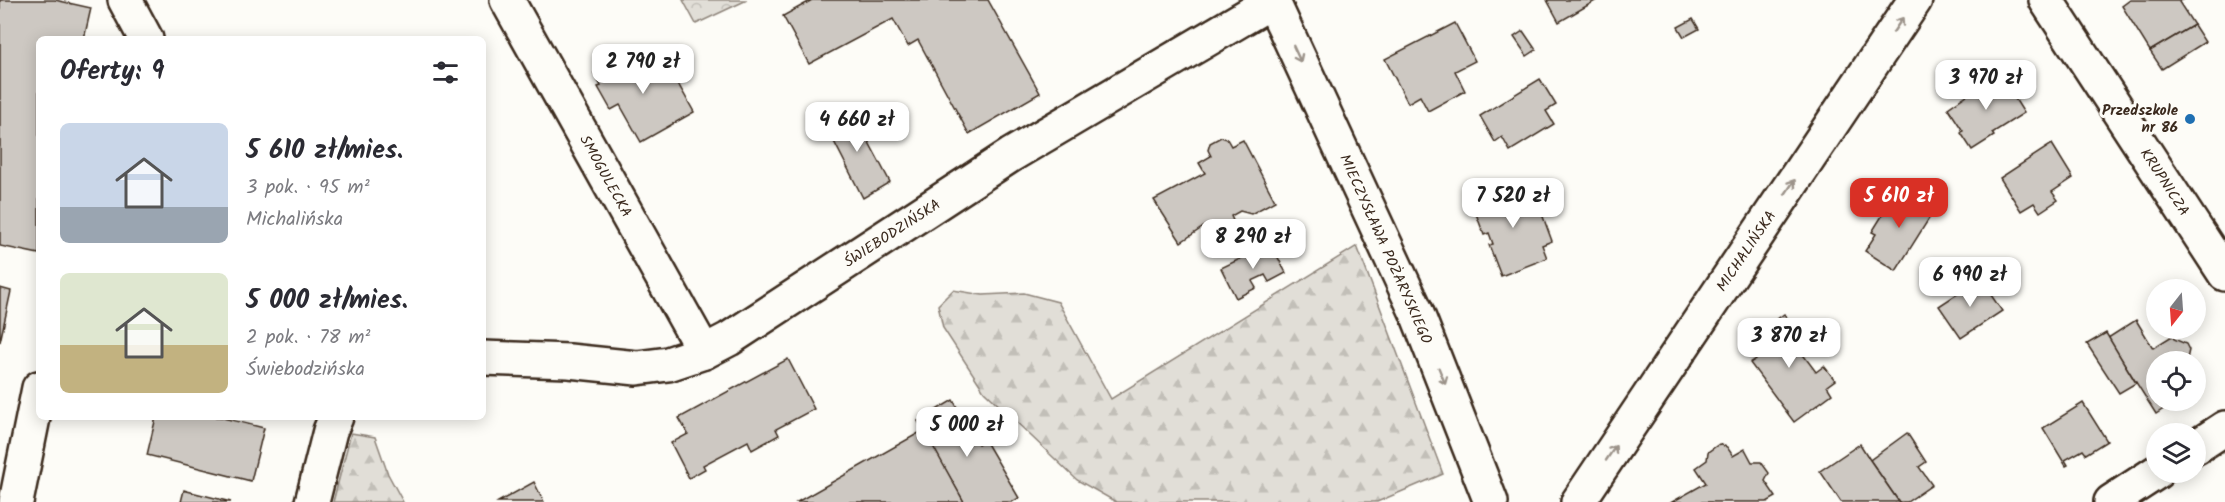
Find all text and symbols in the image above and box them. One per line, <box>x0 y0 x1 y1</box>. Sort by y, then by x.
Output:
one-way arrow <box>1892 17 1904 34</box>
pin: 2 790 zł <box>581 44 705 95</box>
one-way arrow <box>1292 44 1304 62</box>
text: 2 790 zł <box>606 47 680 79</box>
text: Oferty: 9 <box>60 51 164 93</box>
icon: filters <box>429 56 462 89</box>
pin: 3 970 zł <box>1924 60 2048 111</box>
text: 3 970 zł <box>1949 63 2023 95</box>
place label: Przedszkole nr 86 <box>2102 99 2179 140</box>
pin: 4 660 zł <box>795 102 919 153</box>
text: 4 660 zł <box>819 105 895 137</box>
marker: Przedszkole nr 86 <box>2183 112 2197 126</box>
text: 5 610 zł/mies. <box>246 130 403 172</box>
street label: SMOGULECKA <box>573 131 638 222</box>
street label: KRUPNICZA <box>2133 144 2195 221</box>
icon: home <box>108 147 180 219</box>
street label: MIECZYSŁAWA POŻARYSKIEGO <box>1332 151 1438 348</box>
text: 3 pok. · 95 m² <box>246 172 370 204</box>
pin: 7 520 zł <box>1451 178 1575 229</box>
one-way arrow <box>1783 178 1796 195</box>
pin: 5 610 zł <box>1837 178 1961 229</box>
text: 7 520 zł <box>1476 181 1550 213</box>
text: 5 610 zł <box>1864 181 1934 213</box>
street label: ŚWIEBODZIŃSKA <box>839 193 946 274</box>
text: Michalińska <box>246 204 343 236</box>
street label: MICHALIŃSKA <box>1711 206 1783 297</box>
pin: 8 290 zł <box>1191 219 1315 270</box>
text: 8 290 zł <box>1215 222 1291 254</box>
pin: 6 990 zł <box>1908 257 2032 308</box>
text: 6 990 zł <box>1933 260 2007 292</box>
north arrow <box>2146 279 2206 339</box>
map controls <box>2146 279 2206 483</box>
text: 5 000 zł/mies. <box>246 280 408 322</box>
icon: home <box>108 297 180 369</box>
pin: 3 870 zł <box>1727 318 1851 369</box>
text: 3 870 zł <box>1751 321 1827 353</box>
text: 2 pok. · 78 m² <box>246 322 371 354</box>
button: locate <box>2146 351 2206 411</box>
text: Świebodzińska <box>246 354 365 386</box>
one-way arrow <box>1437 367 1448 385</box>
pin: 5 000 zł <box>905 407 1029 458</box>
text: 5 000 zł <box>930 410 1004 442</box>
button: layers <box>2146 423 2206 483</box>
one-way arrow <box>1605 446 1617 462</box>

